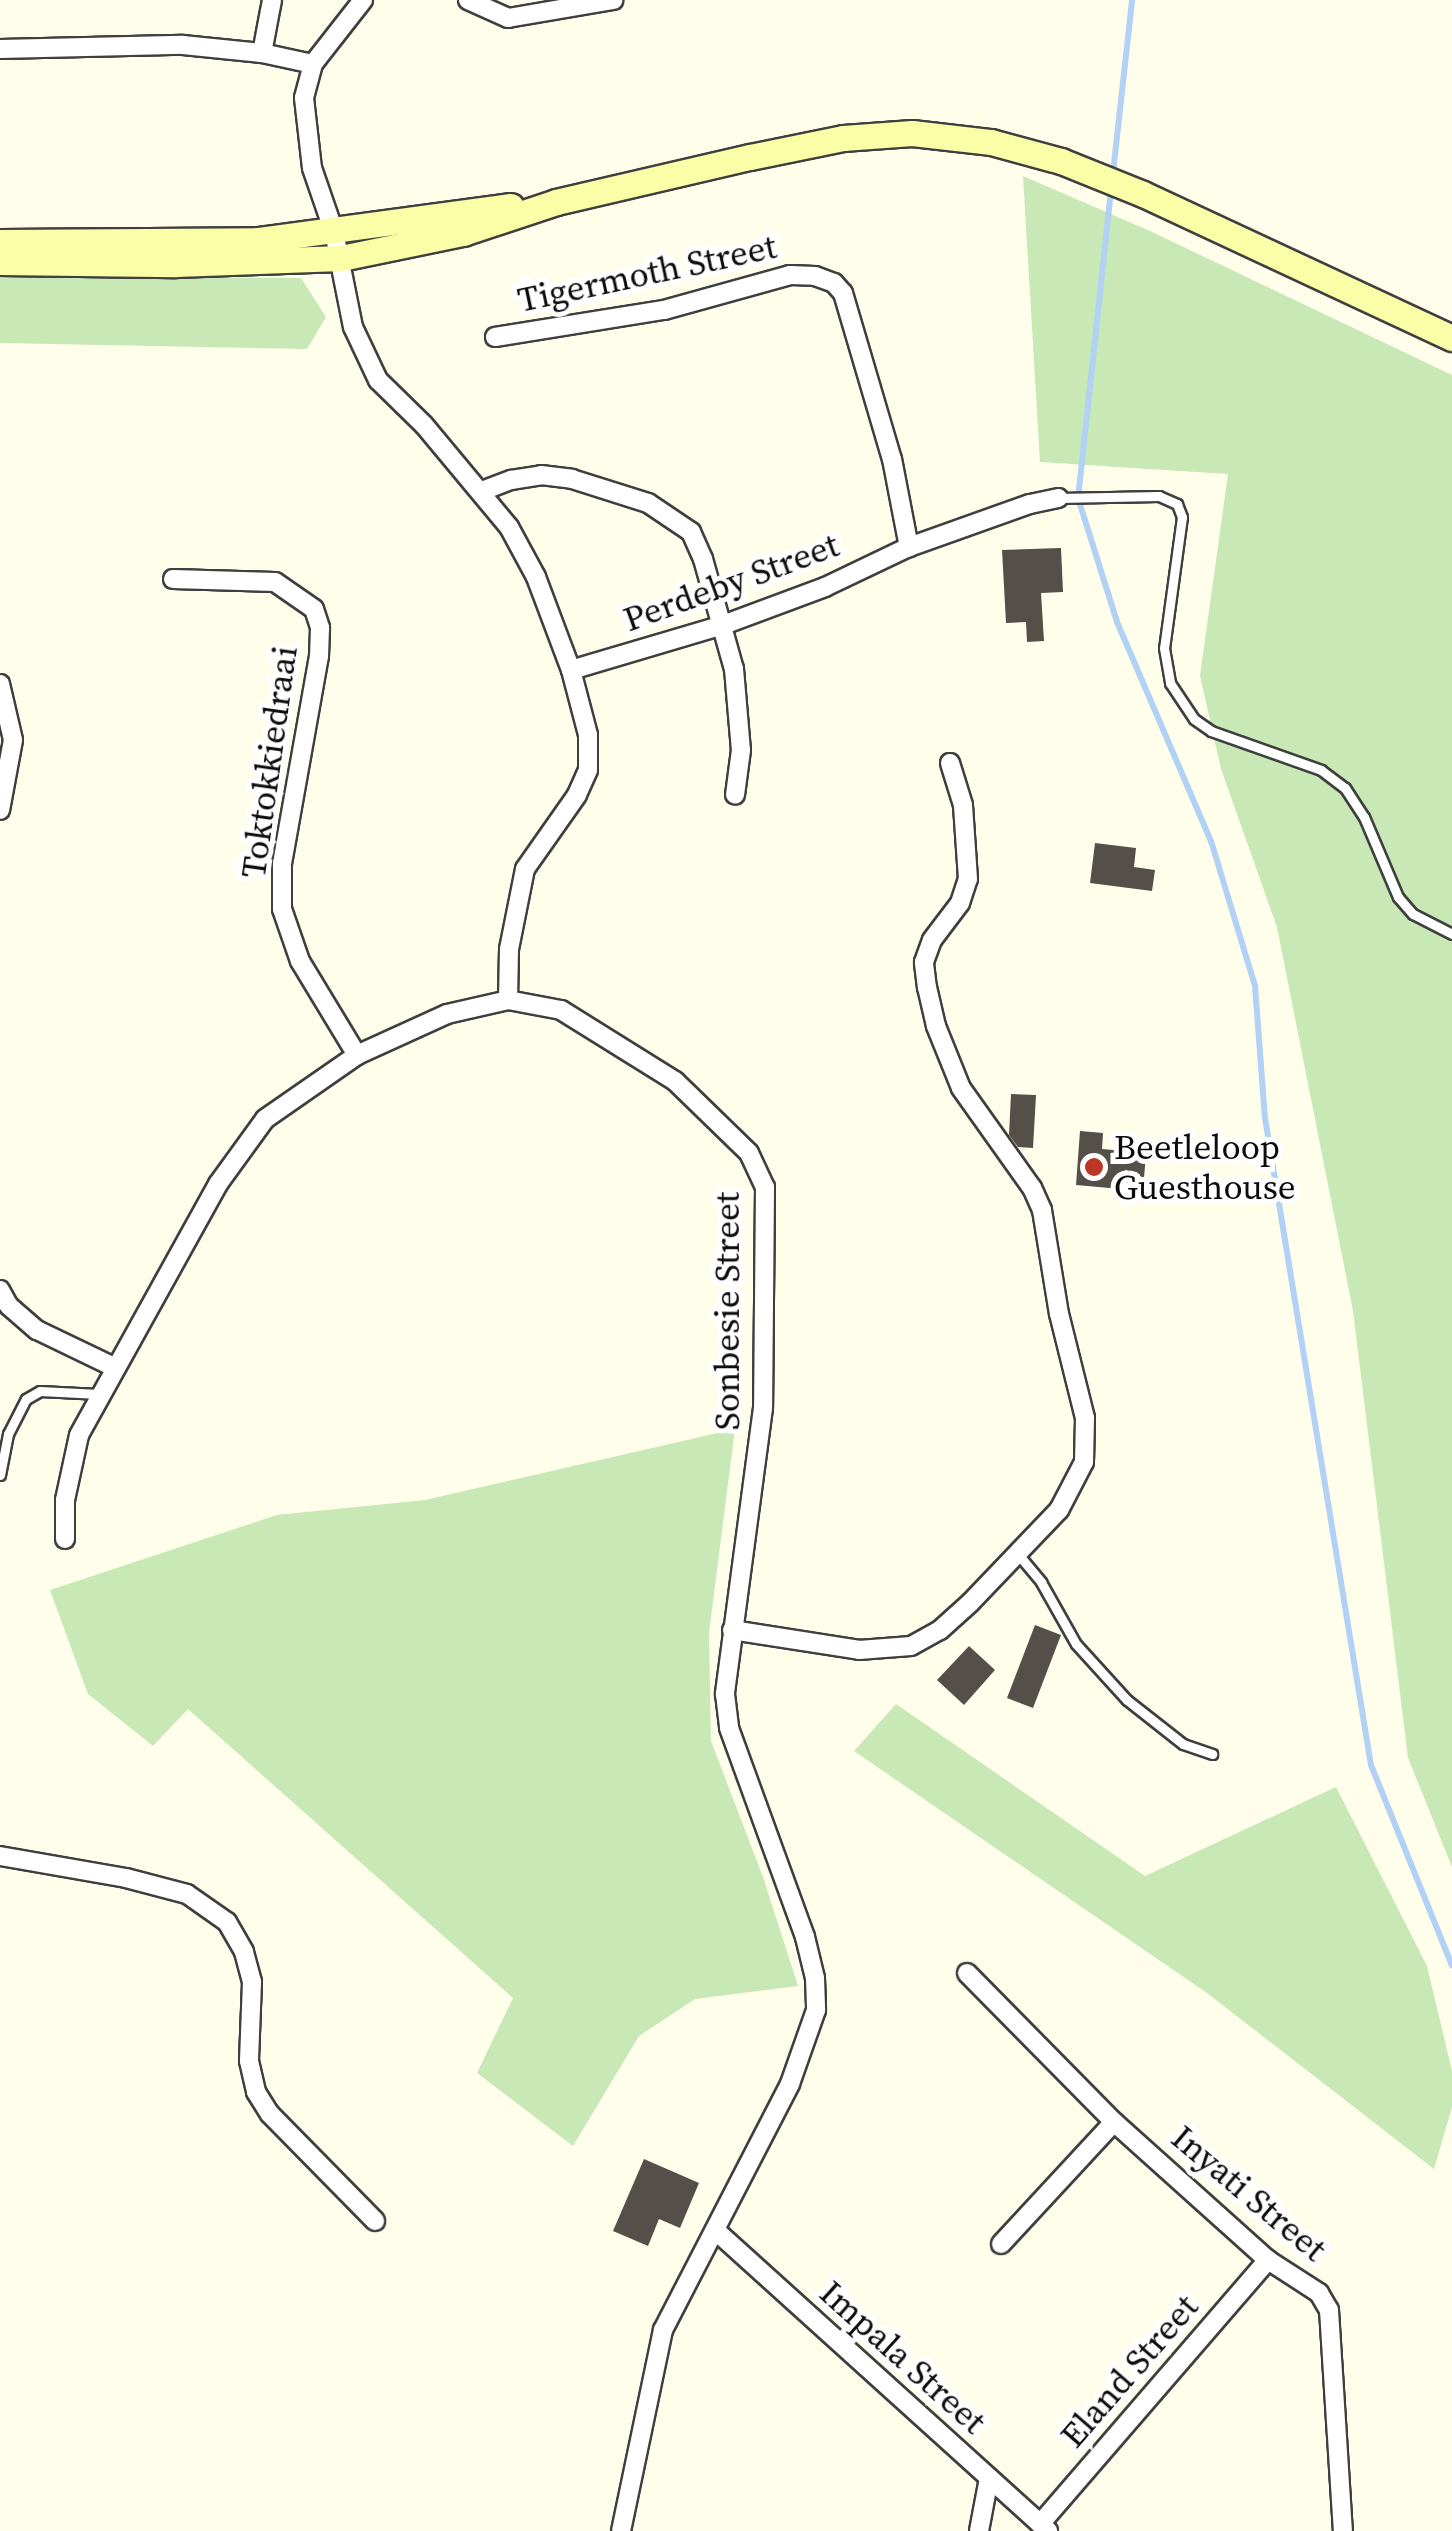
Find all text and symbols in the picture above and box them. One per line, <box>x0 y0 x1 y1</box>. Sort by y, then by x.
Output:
street label: Tigermoth Street <box>514 225 780 321</box>
street label: Perdeby Street <box>618 524 844 640</box>
street label: Toktokkiedraai <box>232 643 306 881</box>
place label: Beetleloop Guesthouse <box>1114 1126 1296 1208</box>
marker: Beetleloop Guesthouse <box>1083 1156 1105 1178</box>
street label: Sonbesie Street <box>706 1192 748 1430</box>
street label: Inyati Street <box>1163 2116 1335 2270</box>
street label: Impala Street <box>811 2272 995 2442</box>
street label: Eland Street <box>1051 2286 1207 2456</box>

